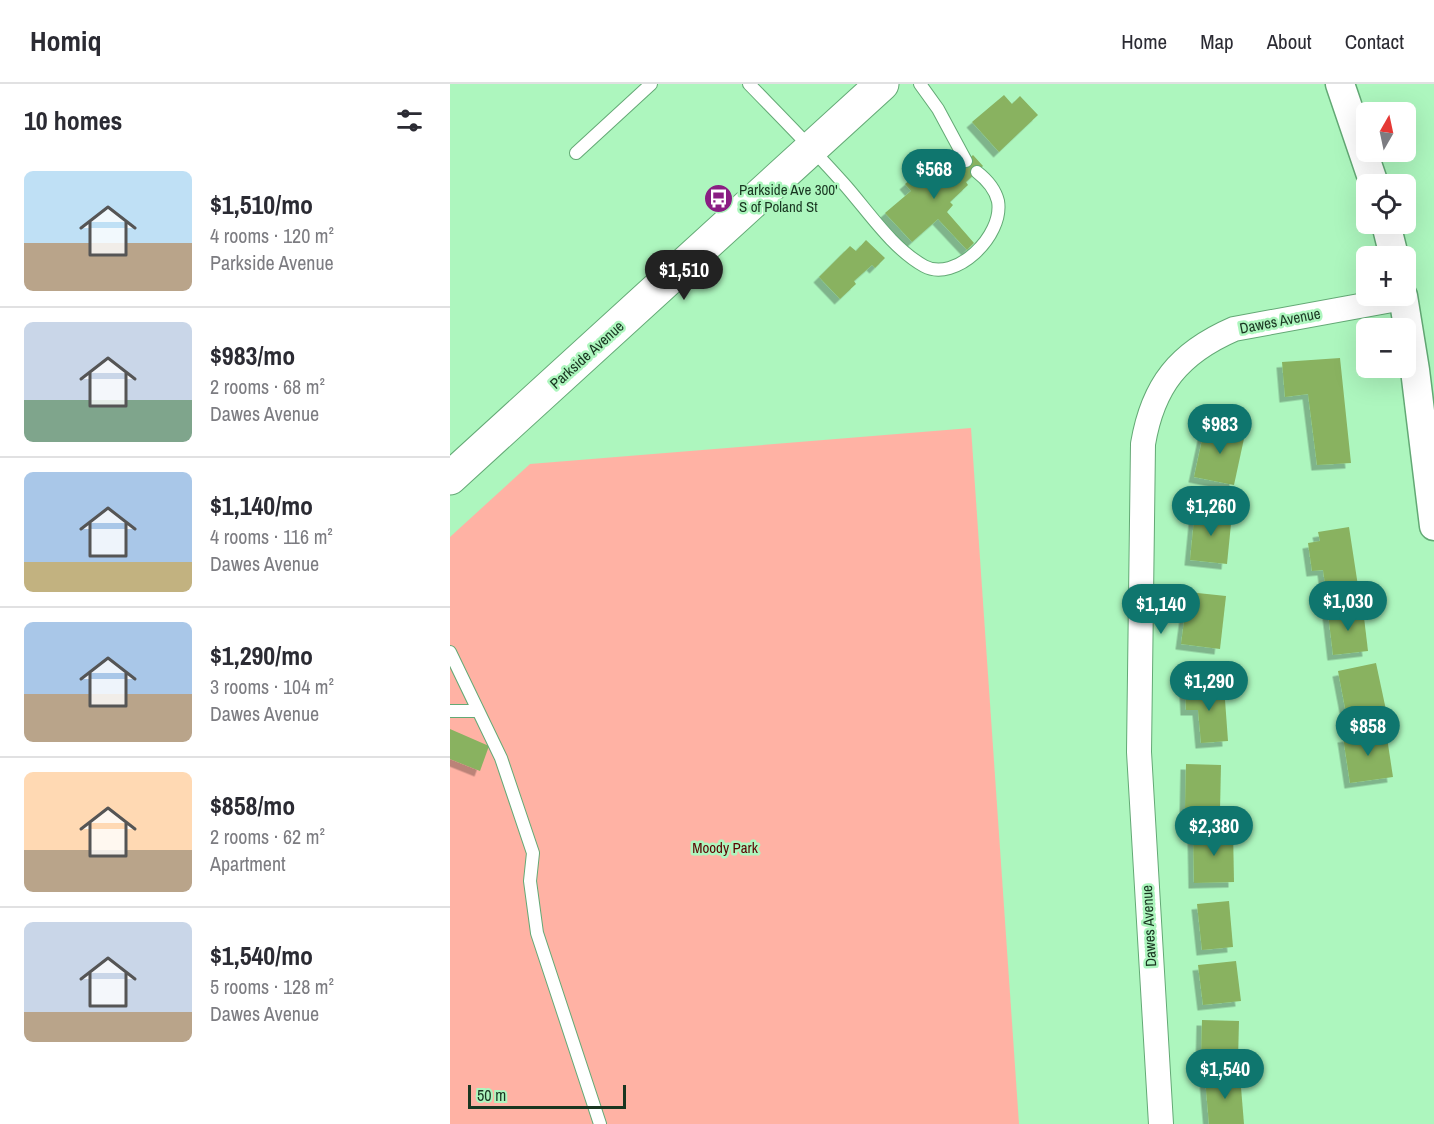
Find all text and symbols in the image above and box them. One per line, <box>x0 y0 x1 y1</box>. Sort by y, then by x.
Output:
text: Homiq <box>30 22 101 60</box>
text: Home <box>1121 27 1167 56</box>
text: Map <box>1200 27 1234 56</box>
text: About <box>1267 27 1312 56</box>
text: Contact <box>1345 27 1404 56</box>
north arrow <box>1356 102 1416 162</box>
map controls <box>1356 102 1416 378</box>
text: 10 homes <box>24 103 122 138</box>
icon: filters <box>393 104 426 137</box>
pin: $568 <box>898 149 970 200</box>
text: $568 <box>916 155 952 182</box>
button: locate <box>1356 174 1416 234</box>
place label: Parkside Ave 300' S of Poland St <box>739 179 838 217</box>
bus stop icon: Parkside Ave 300' S of Poland St <box>702 183 734 215</box>
text: $1,510/mo <box>210 187 313 222</box>
icon: home <box>72 195 144 267</box>
text: 4 rooms · 120 m² <box>210 222 334 249</box>
button: + <box>1356 246 1416 306</box>
text: Parkside Avenue <box>210 249 334 276</box>
pin: $1,510 <box>635 250 733 301</box>
text: $1,510 <box>659 256 709 283</box>
street label: Dawes Avenue <box>1238 302 1322 339</box>
street label: Parkside Avenue <box>545 316 628 393</box>
button: − <box>1356 318 1416 378</box>
text: $983/mo <box>210 338 295 373</box>
icon: home <box>72 346 144 418</box>
text: 2 rooms · 68 m² <box>210 373 325 400</box>
text: Dawes Avenue <box>210 400 319 427</box>
pin: $983 <box>1184 404 1256 455</box>
text: $983 <box>1202 410 1238 437</box>
pin: $1,260 <box>1162 486 1260 537</box>
text: $1,140/mo <box>210 488 313 523</box>
text: $1,260 <box>1186 492 1236 519</box>
icon: home <box>72 496 144 568</box>
text: 4 rooms · 116 m² <box>210 523 333 550</box>
text: Dawes Avenue <box>210 550 319 577</box>
pin: $1,030 <box>1299 581 1397 632</box>
pin: $1,140 <box>1112 584 1210 635</box>
text: $1,030 <box>1323 587 1373 614</box>
text: $1,140 <box>1136 590 1186 617</box>
text: $1,290/mo <box>210 638 313 673</box>
icon: home <box>72 646 144 718</box>
pin: $1,290 <box>1160 661 1258 712</box>
text: $1,290 <box>1184 667 1234 694</box>
text: 3 rooms · 104 m² <box>210 673 334 700</box>
text: Dawes Avenue <box>210 700 319 727</box>
pin: $858 <box>1332 706 1404 757</box>
text: $858 <box>1350 712 1386 739</box>
text: $858/mo <box>210 788 295 823</box>
icon: home <box>72 796 144 868</box>
pin: $2,380 <box>1165 806 1263 857</box>
text: $2,380 <box>1189 812 1239 839</box>
text: 2 rooms · 62 m² <box>210 823 325 850</box>
park label: Moody Park <box>692 837 759 858</box>
text: Apartment <box>210 850 286 877</box>
street label: Dawes Avenue <box>1136 884 1161 967</box>
text: $1,540/mo <box>210 938 313 973</box>
icon: home <box>72 946 144 1018</box>
text: 5 rooms · 128 m² <box>210 973 334 1000</box>
text: Dawes Avenue <box>210 1000 319 1027</box>
pin: $1,540 <box>1176 1049 1274 1100</box>
text: $1,540 <box>1200 1055 1250 1082</box>
scale bar <box>468 1082 626 1110</box>
text: 50 m <box>477 1084 506 1106</box>

